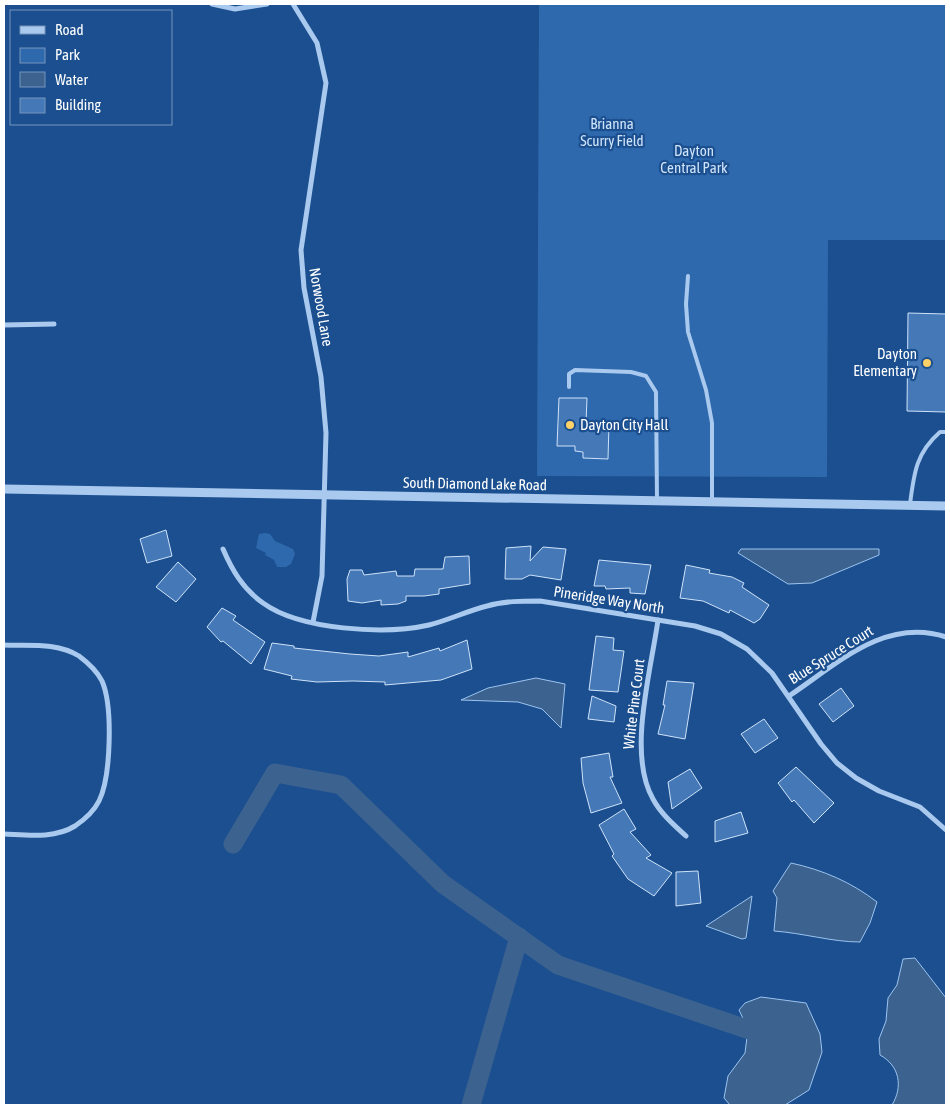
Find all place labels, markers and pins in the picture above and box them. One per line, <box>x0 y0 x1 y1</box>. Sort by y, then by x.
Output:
place label: Dayton Elementary <box>853 345 917 379</box>
marker: Dayton Elementary <box>921 357 933 369</box>
place label: Dayton City Hall <box>580 416 669 433</box>
marker: Dayton City Hall <box>564 419 576 431</box>

